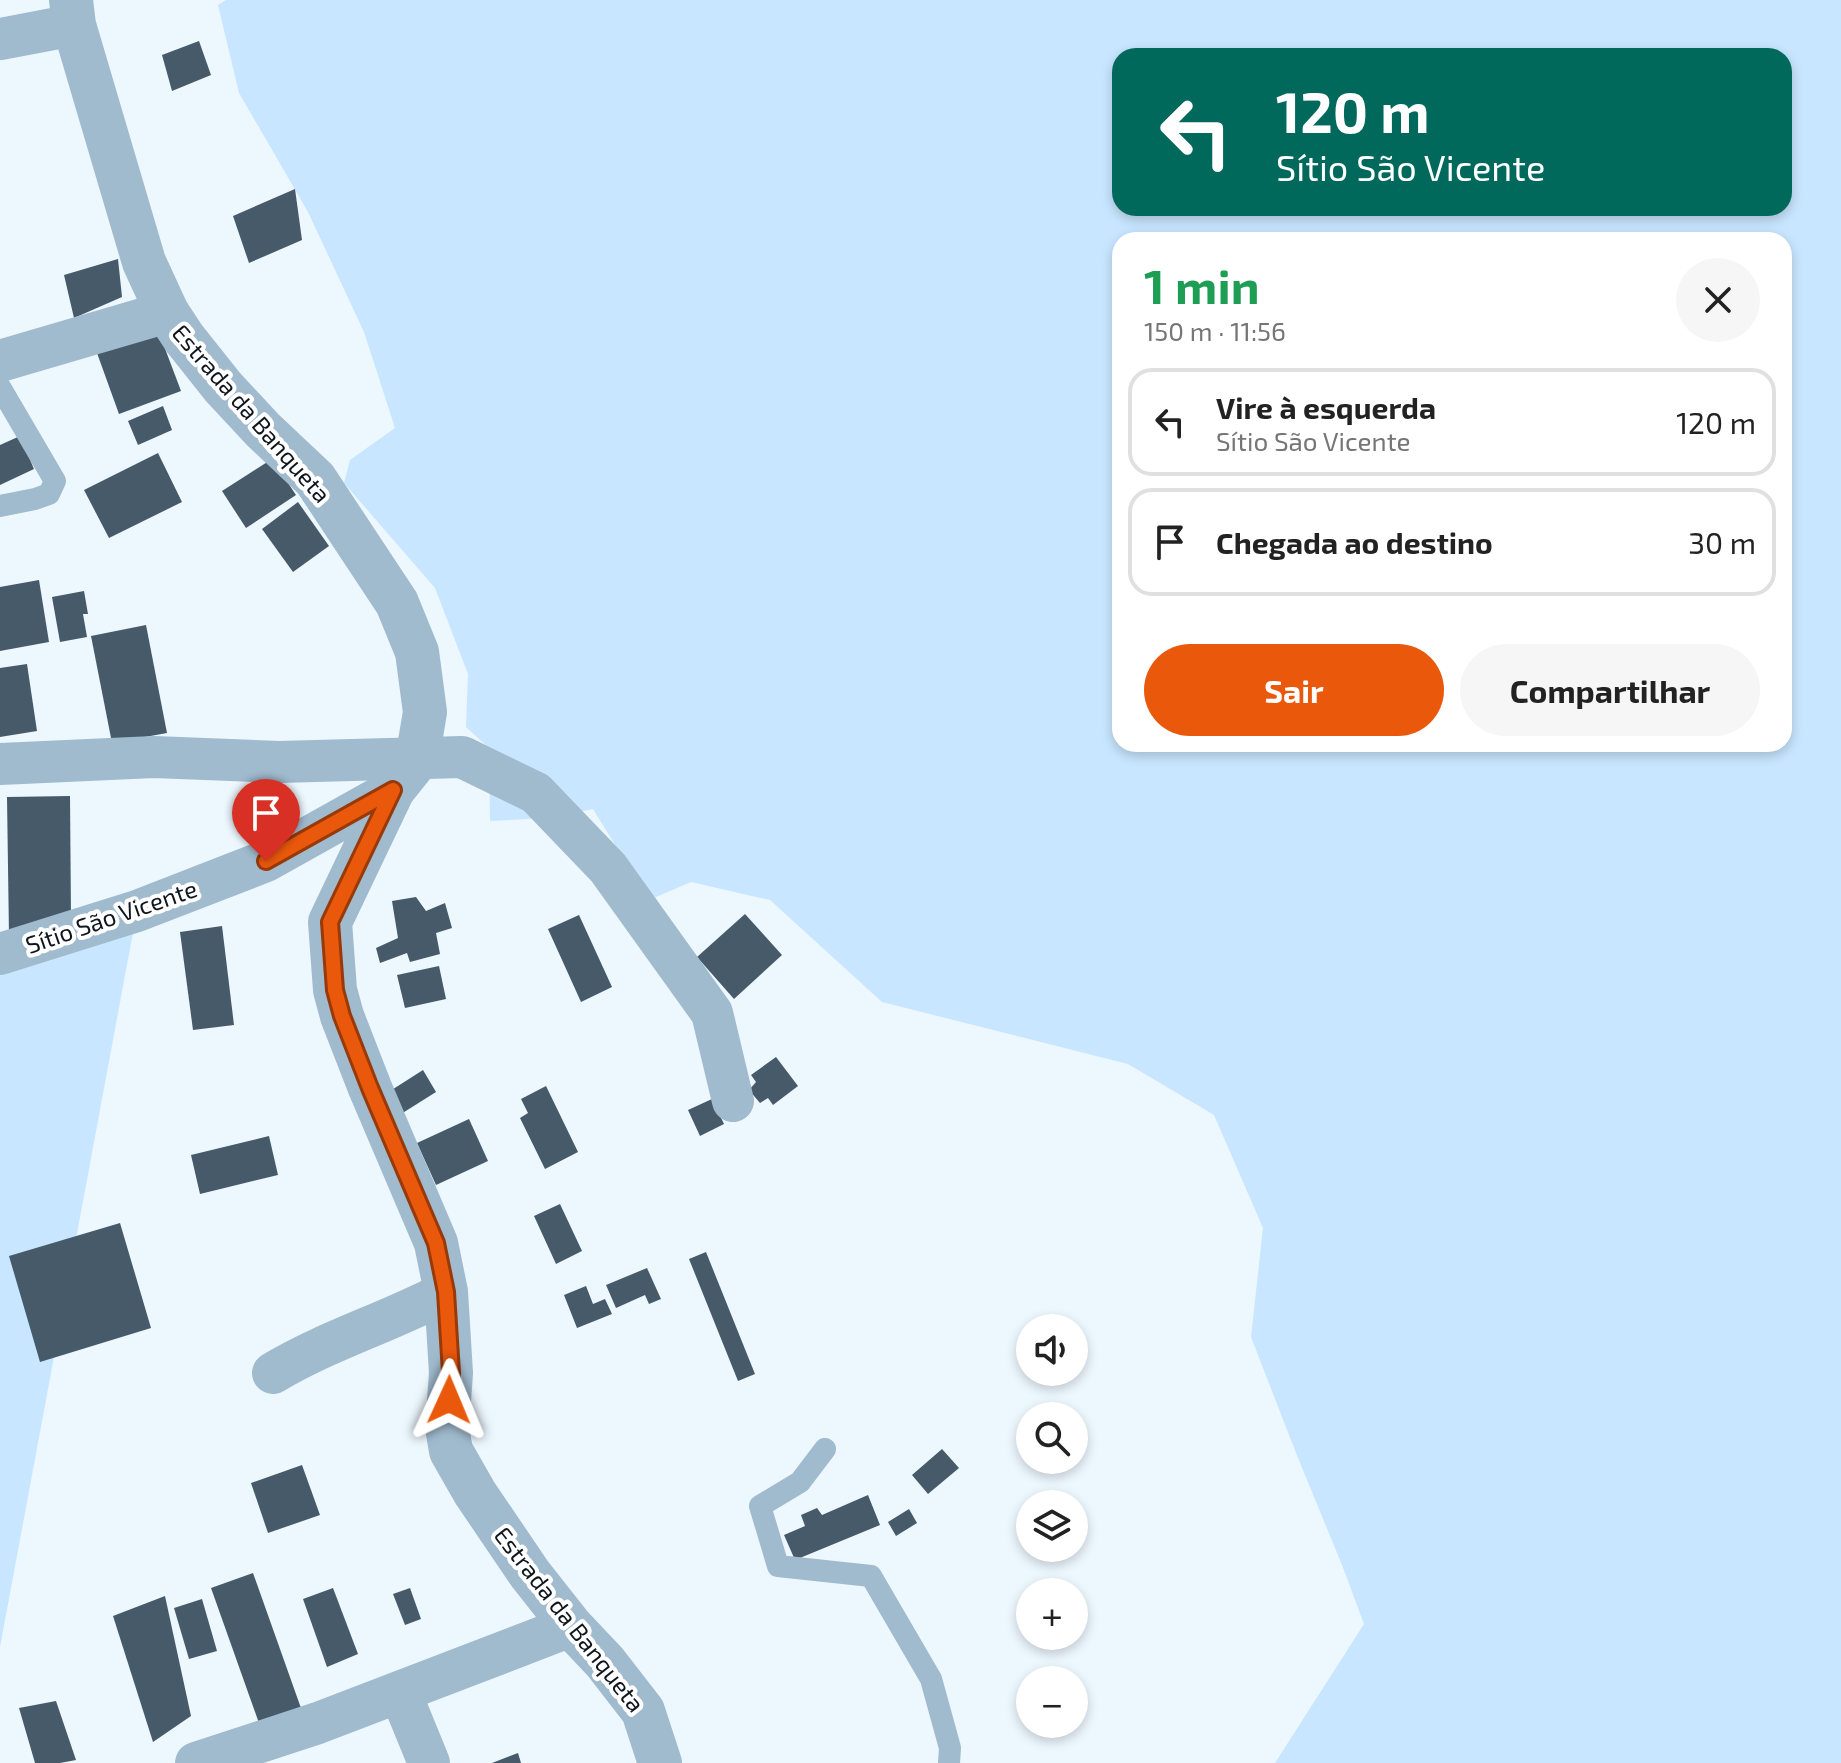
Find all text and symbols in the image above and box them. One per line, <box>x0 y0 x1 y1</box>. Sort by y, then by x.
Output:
text: 120 m <box>1276 77 1430 144</box>
icon: left <box>1144 80 1248 184</box>
text: Sítio São Vicente <box>1276 145 1545 188</box>
text: 1 min <box>1144 256 1260 314</box>
button: close <box>1676 258 1760 342</box>
text: 150 m · 11:56 <box>1144 315 1286 346</box>
street label: Estrada da Banqueta <box>167 318 337 508</box>
text: Vire à esquerda <box>1216 389 1436 425</box>
icon: left <box>1148 400 1192 444</box>
text: 120 m <box>1676 404 1756 440</box>
text: Sítio São Vicente <box>1216 425 1411 456</box>
icon: arrive <box>1148 520 1192 564</box>
text: Chegada ao destino <box>1216 524 1493 560</box>
text: 30 m <box>1688 524 1756 560</box>
button: Sair <box>1144 644 1444 736</box>
button: Compartilhar <box>1460 644 1760 736</box>
pin <box>232 779 300 861</box>
icon: arrive <box>244 791 288 835</box>
street label: Sítio São Vicente <box>21 873 201 959</box>
map controls <box>1016 1314 1088 1738</box>
button: sound <box>1016 1314 1088 1386</box>
position arrow <box>407 1358 491 1442</box>
button: search <box>1016 1402 1088 1474</box>
button: layers <box>1016 1490 1088 1562</box>
street label: Estrada da Banqueta <box>489 1521 651 1717</box>
button: + <box>1016 1578 1088 1650</box>
button: − <box>1016 1666 1088 1738</box>

